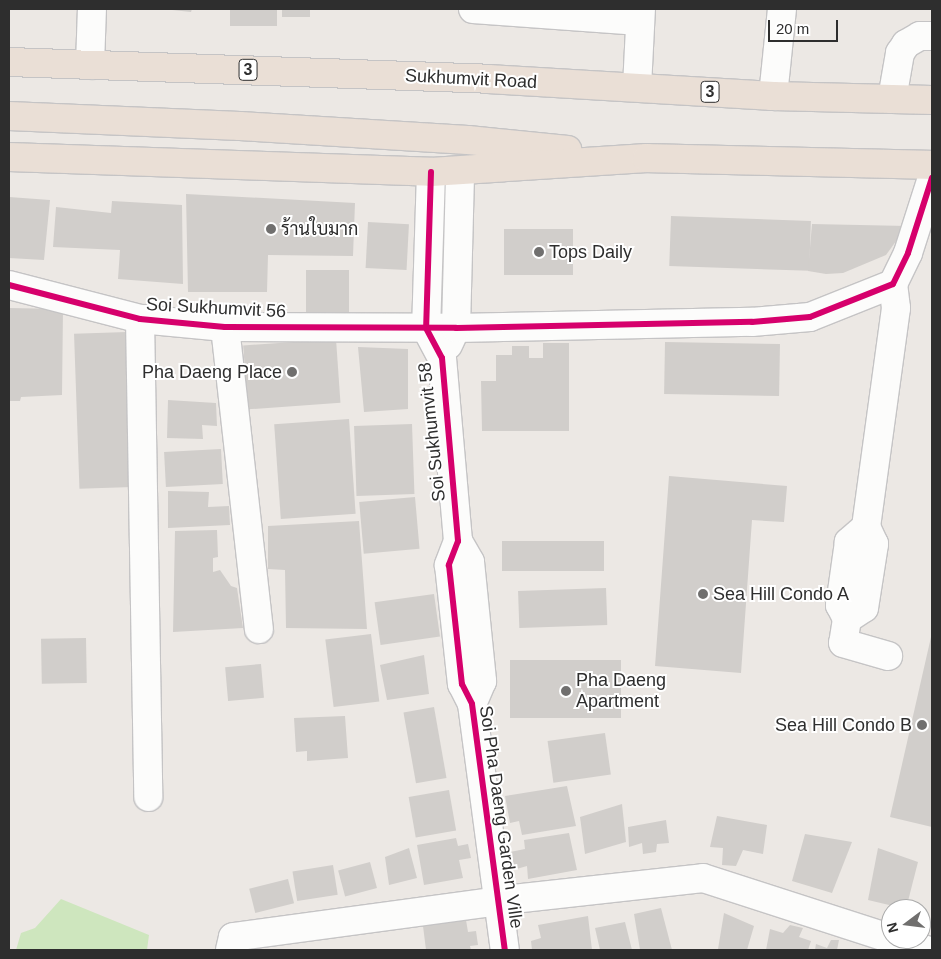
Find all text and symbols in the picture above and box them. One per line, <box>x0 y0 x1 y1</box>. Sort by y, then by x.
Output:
scale bar <box>771 10 841 42</box>
text: 20 m <box>776 20 809 37</box>
road number: 3 <box>238 56 258 84</box>
street label: Sukhumvit Road <box>404 65 538 93</box>
road number: 3 <box>700 78 720 105</box>
place label: ร้านใบมาก <box>281 218 358 240</box>
marker: ร้านใบมาก <box>265 223 277 235</box>
place label: Tops Daily <box>549 241 632 263</box>
marker: Tops Daily <box>533 246 545 258</box>
street label: Soi Sukhumvit 56 <box>145 294 287 322</box>
place label: Pha Daeng Place <box>142 361 282 383</box>
street label: Soi Sukhumvit 58 <box>414 361 450 503</box>
marker: Pha Daeng Place <box>286 366 298 378</box>
place label: Sea Hill Condo A <box>713 583 850 605</box>
marker: Sea Hill Condo A <box>697 588 709 600</box>
place label: Pha Daeng Apartment <box>576 670 666 712</box>
marker: Pha Daeng Apartment <box>560 685 572 697</box>
street label: Soi Pha Daeng Garden Ville <box>475 704 527 930</box>
place label: Sea Hill Condo B <box>775 714 912 736</box>
marker: Sea Hill Condo B <box>916 719 928 731</box>
north arrow <box>881 899 931 949</box>
text: N <box>883 921 902 935</box>

